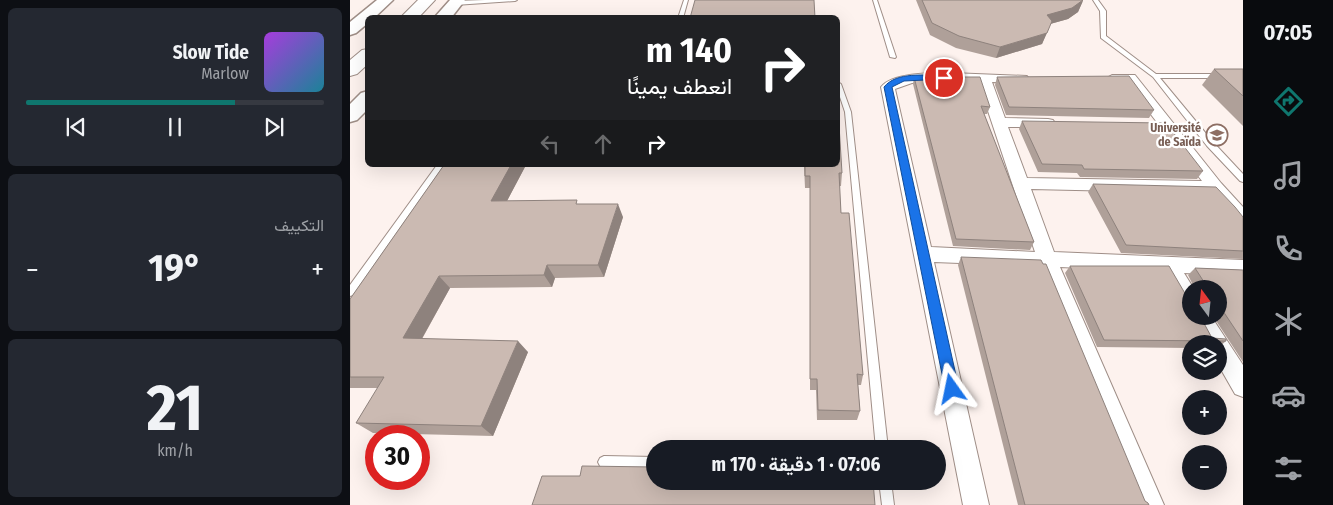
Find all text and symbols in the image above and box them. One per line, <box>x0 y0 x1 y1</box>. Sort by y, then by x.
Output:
text: 07:05 <box>1264 19 1312 46</box>
text: 140 m <box>646 29 732 71</box>
icon: right <box>750 35 815 100</box>
text: Slow Tide <box>173 41 249 64</box>
pin <box>923 57 965 99</box>
text: Marlow <box>201 64 249 83</box>
icon: arrive <box>930 64 958 92</box>
text: انعطف يمينًا <box>627 73 732 100</box>
icon: directions <box>1271 84 1306 119</box>
icon: previous <box>62 113 90 141</box>
icon: pause <box>161 113 189 141</box>
icon: next <box>260 113 288 141</box>
place label: Université de Saïda <box>1150 121 1201 149</box>
school or university icon: Université de Saïda <box>1205 123 1229 147</box>
icon: left <box>536 130 564 158</box>
icon: ahead <box>589 130 617 158</box>
icon: right <box>642 130 670 158</box>
icon: music <box>1271 158 1306 193</box>
text: التكييف <box>274 216 324 235</box>
icon: phone <box>1271 231 1306 266</box>
text: 19° <box>148 245 202 291</box>
text: − <box>26 253 39 286</box>
text: + <box>311 253 324 286</box>
north arrow <box>1182 280 1228 325</box>
map controls <box>1182 280 1227 490</box>
icon: climate <box>1271 304 1306 339</box>
button: layers <box>1182 335 1227 380</box>
position arrow <box>925 362 977 414</box>
text: 21 <box>147 369 203 447</box>
icon: car <box>1271 378 1306 413</box>
button: + <box>1182 390 1227 435</box>
speed limit sign: 30 <box>365 425 430 490</box>
text: km/h <box>157 441 193 460</box>
button: − <box>1182 445 1227 490</box>
icon: filters <box>1271 451 1306 486</box>
text: 07:06 · 1 دقيقة · 170 m <box>712 453 880 476</box>

